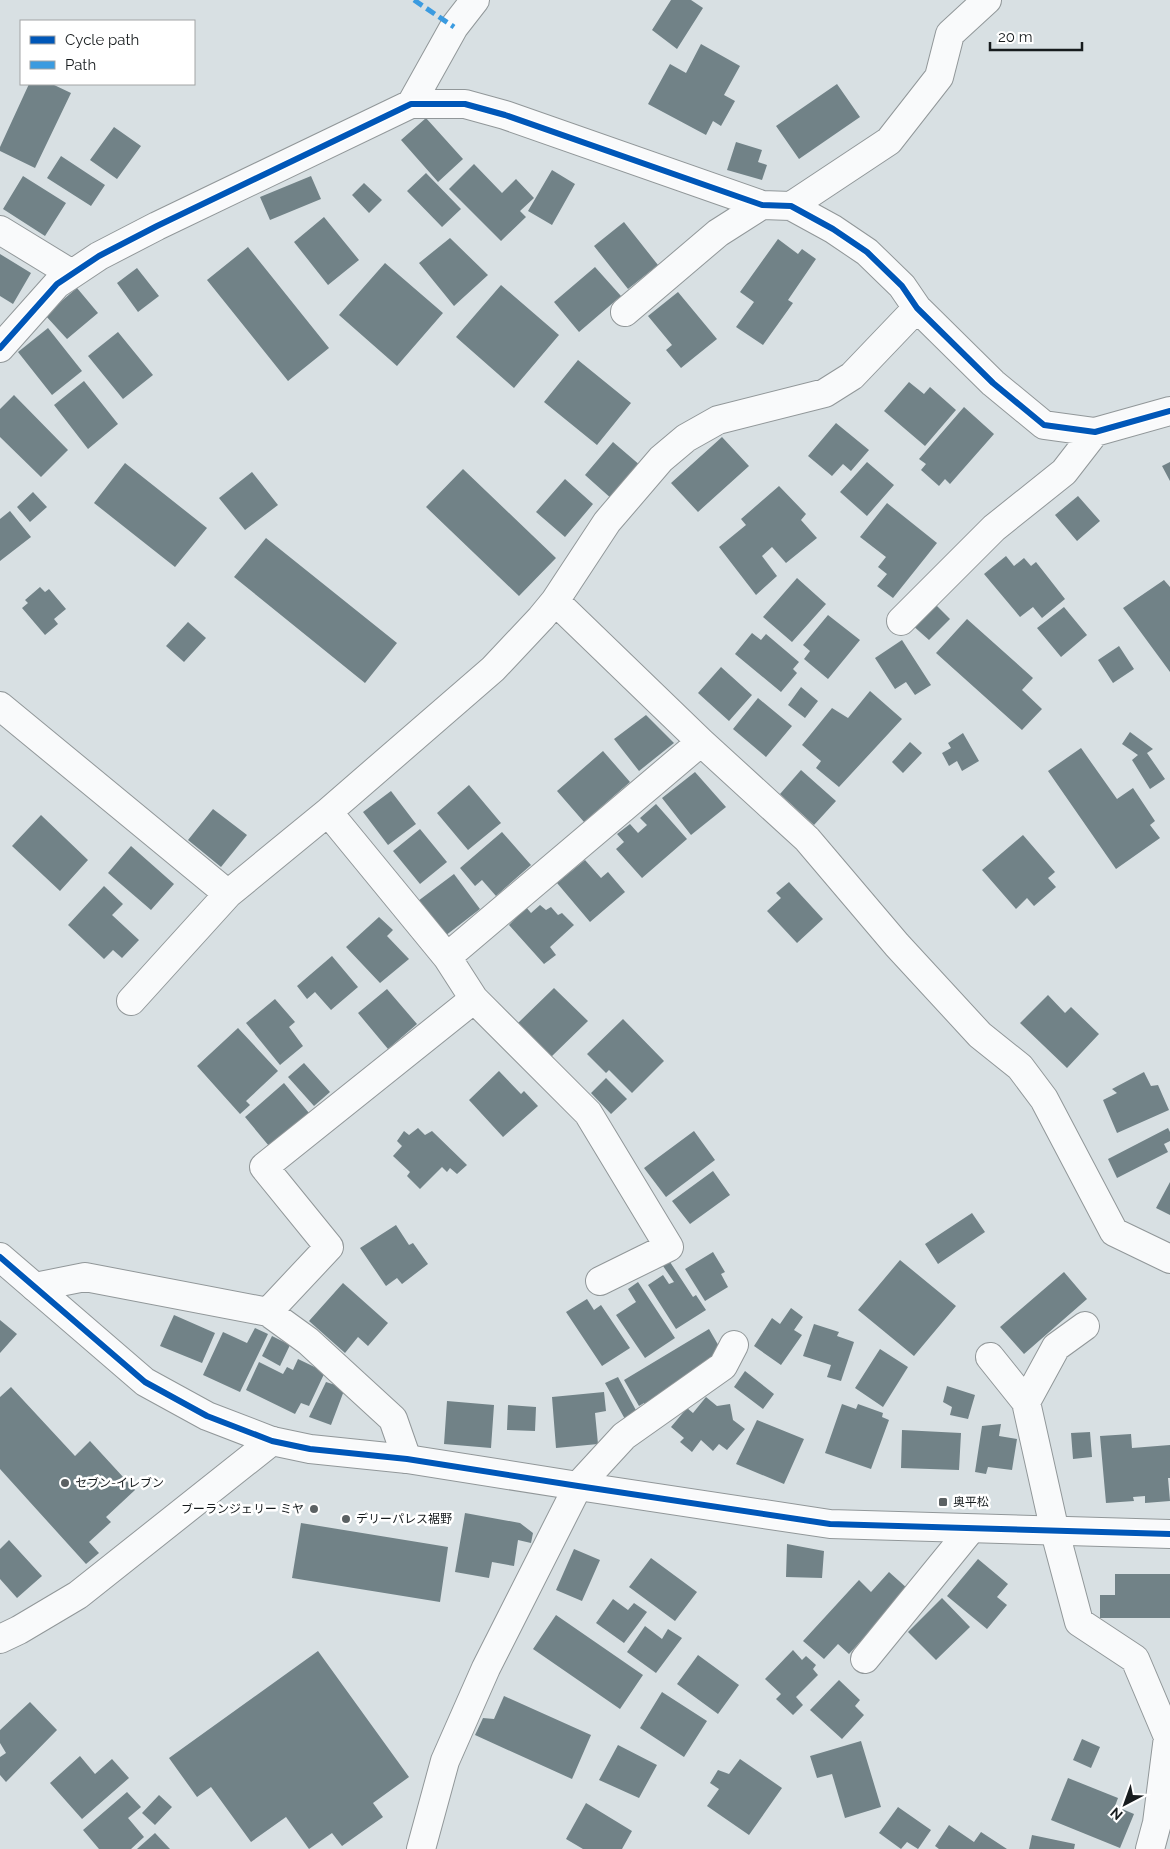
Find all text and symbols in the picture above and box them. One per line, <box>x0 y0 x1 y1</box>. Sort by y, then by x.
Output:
legend <box>20 20 195 85</box>
scale bar <box>990 20 1082 52</box>
text: 20 m <box>998 28 1033 46</box>
text: Cycle path <box>65 31 139 49</box>
text: Path <box>65 56 96 74</box>
place label: セブン-イレブン <box>75 1476 164 1490</box>
marker: セブン-イレブン <box>59 1477 71 1489</box>
place label: 奥平松 <box>953 1495 989 1509</box>
marker: 奥平松 <box>937 1496 949 1508</box>
place label: ブーランジェリー ミヤ <box>181 1502 304 1516</box>
marker: ブーランジェリー ミヤ <box>308 1503 320 1515</box>
place label: デリーパレス裾野 <box>356 1512 452 1526</box>
marker: デリーパレス裾野 <box>340 1513 352 1525</box>
north arrow <box>1100 1779 1150 1829</box>
text: N <box>1107 1804 1126 1823</box>

